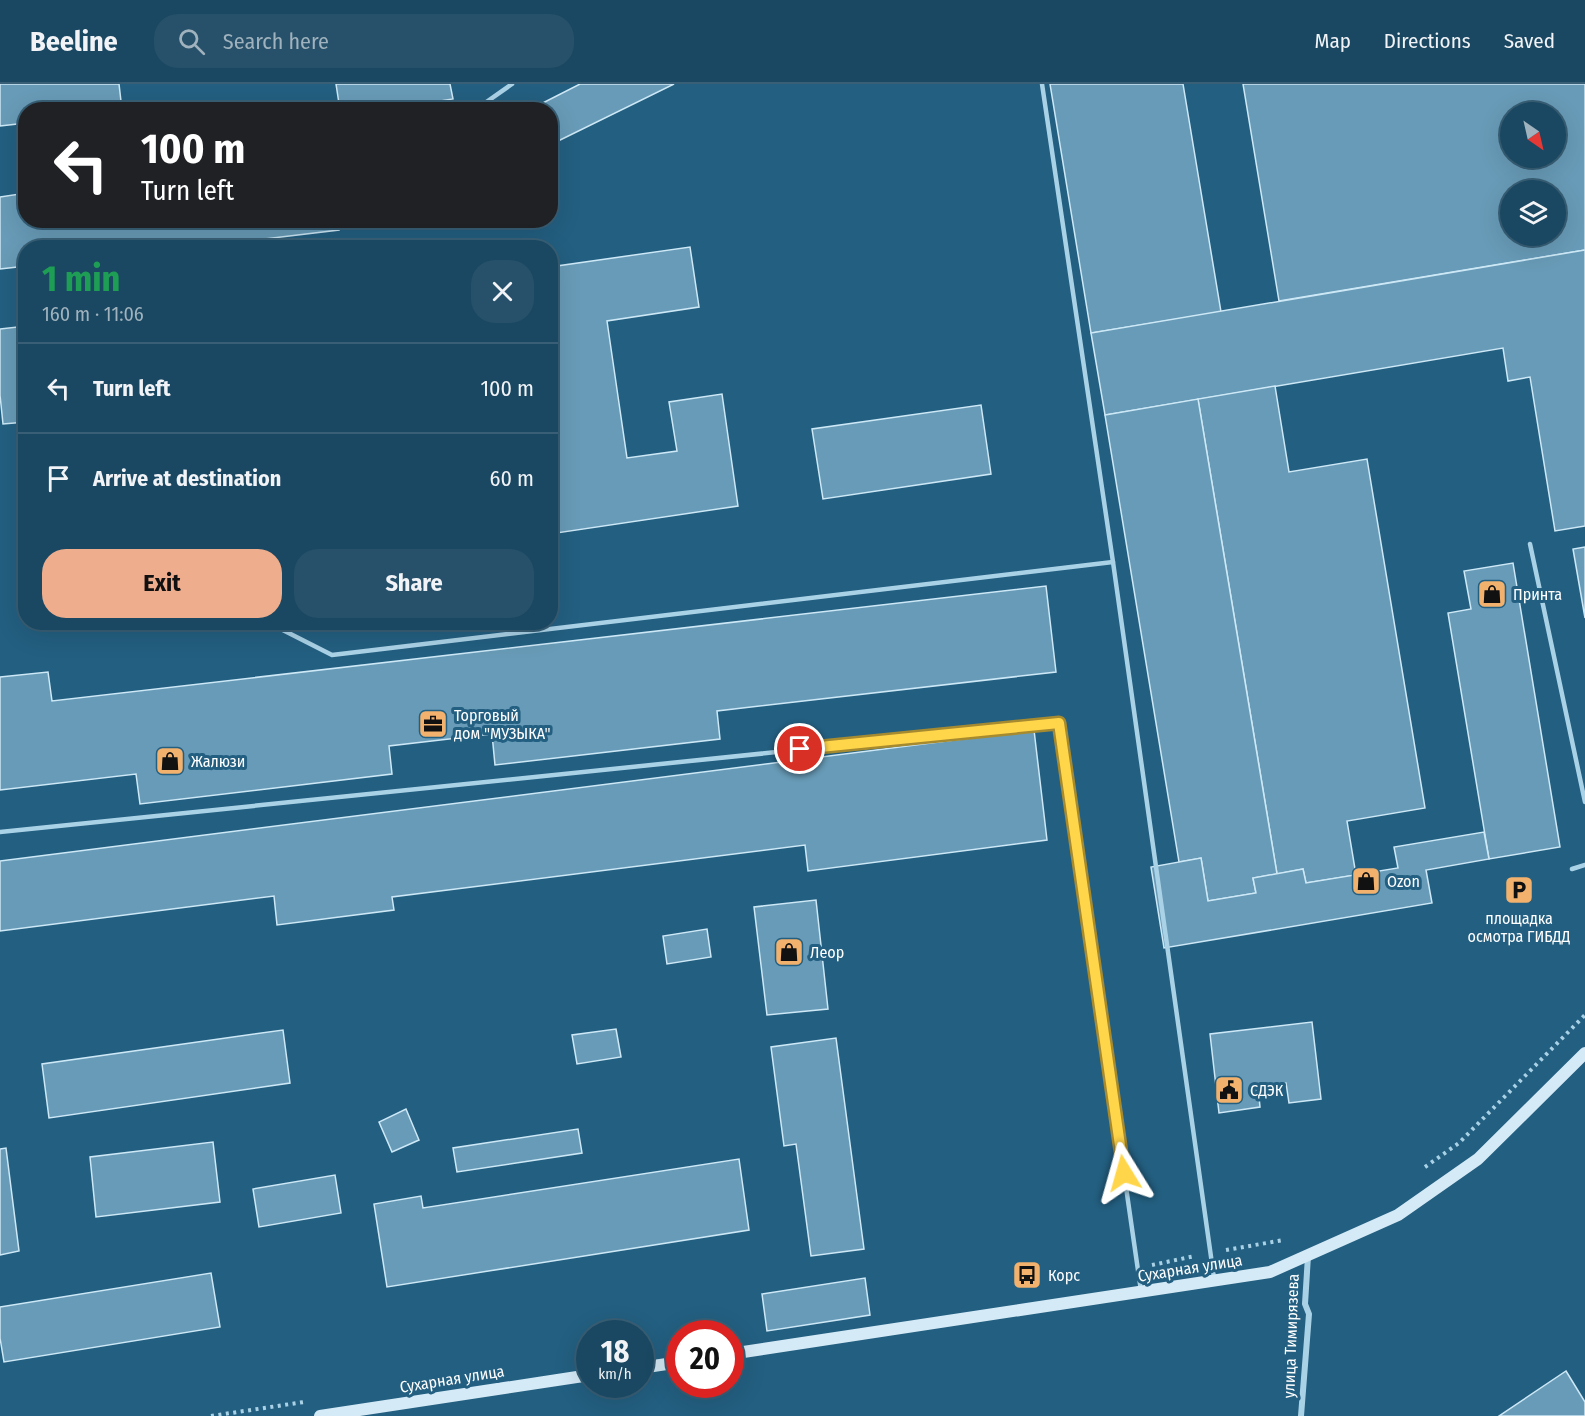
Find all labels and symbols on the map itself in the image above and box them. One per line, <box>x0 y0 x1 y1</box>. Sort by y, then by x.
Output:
north arrow <box>1500 102 1566 168</box>
shop icon: Принта <box>1476 578 1508 610</box>
place label: Принта <box>1513 585 1562 604</box>
place label: Торговый дом "МУЗЫКА" <box>454 706 551 743</box>
office icon: Торговый дом "МУЗЫКА" <box>417 708 449 740</box>
pin <box>774 723 825 774</box>
shop icon: Жалюзи <box>154 745 186 777</box>
place label: Жалюзи <box>191 752 245 771</box>
shop icon: Ozon <box>1350 865 1382 897</box>
place label: Ozon <box>1387 872 1420 891</box>
parking icon: площадка осмотра ГИБДД <box>1503 874 1535 906</box>
place label: площадка осмотра ГИБДД <box>1468 909 1570 946</box>
shop icon: Леор <box>773 936 805 968</box>
place label: Леор <box>810 943 844 962</box>
public building icon: СДЭК <box>1213 1074 1245 1106</box>
place label: СДЭК <box>1250 1081 1284 1100</box>
position arrow <box>1092 1141 1156 1205</box>
street label: Сухарная улица <box>1136 1250 1244 1286</box>
bus stop icon: Корс <box>1011 1259 1043 1291</box>
place label: Корс <box>1048 1266 1080 1285</box>
street label: улица Тимирязева <box>1279 1273 1303 1399</box>
speed limit sign: 20 <box>666 1320 744 1398</box>
street label: Сухарная улица <box>398 1361 506 1397</box>

